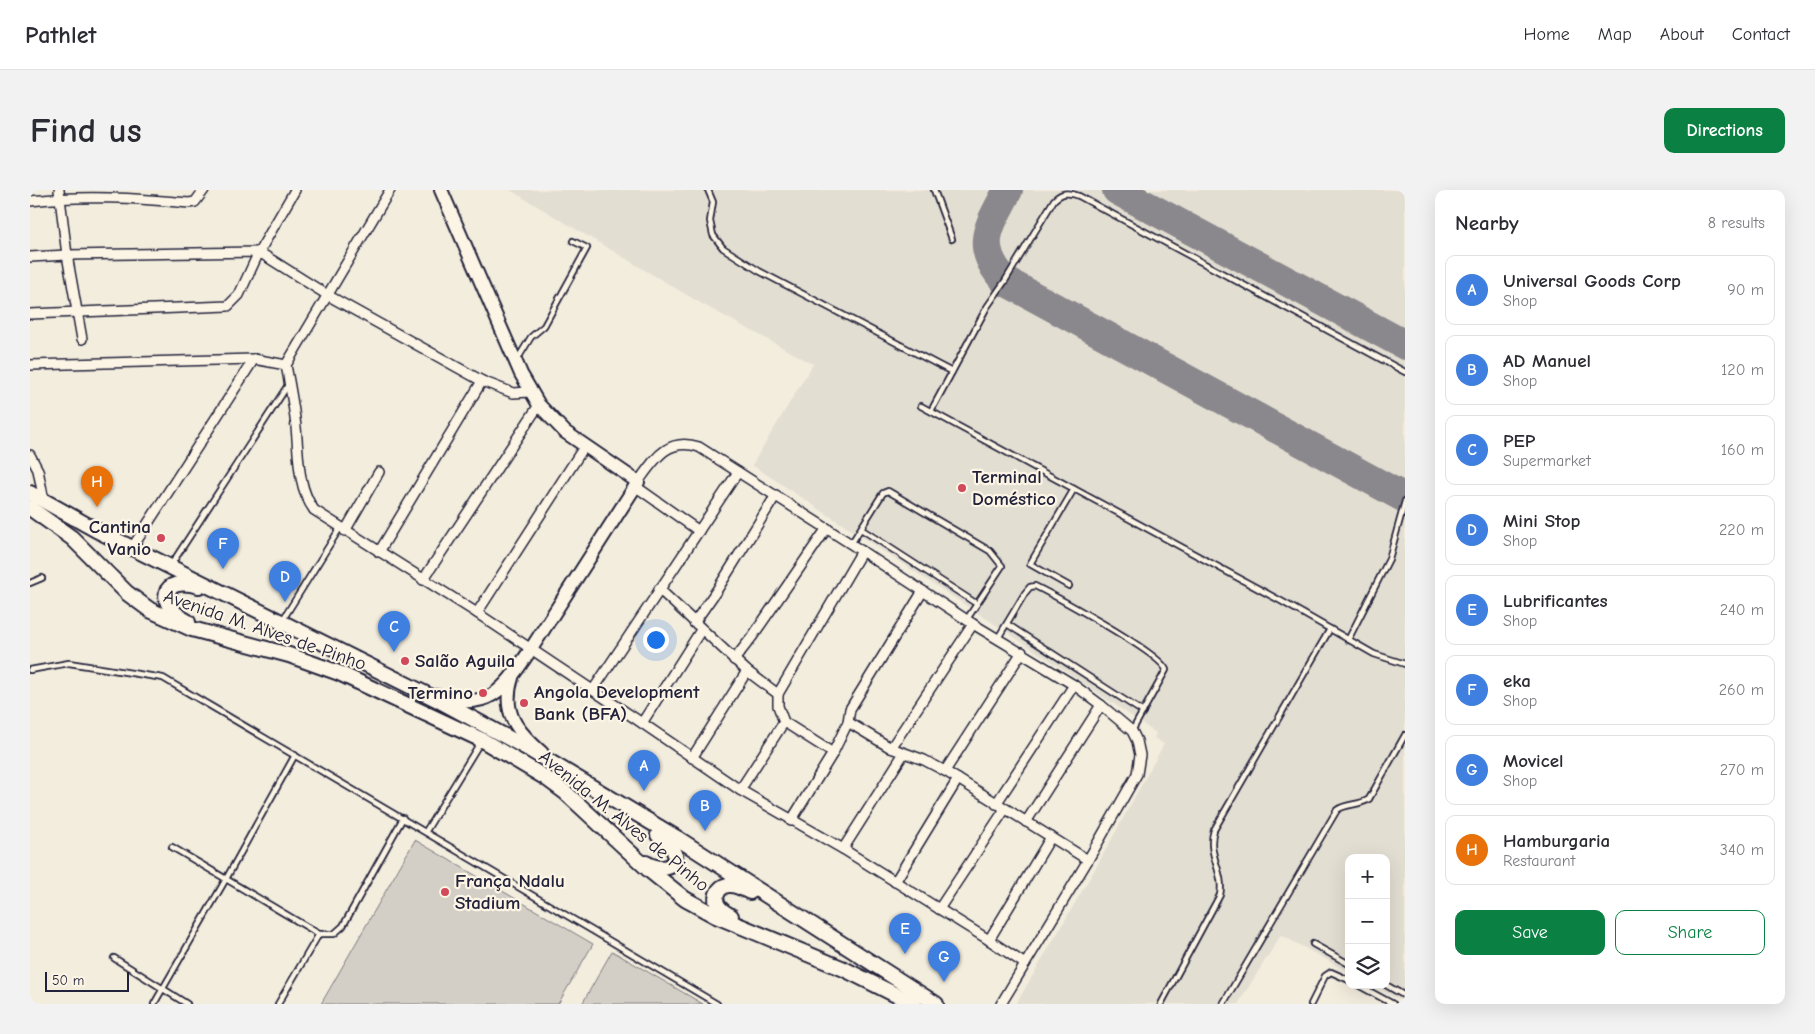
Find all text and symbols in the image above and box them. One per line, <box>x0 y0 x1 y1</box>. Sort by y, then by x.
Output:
text: Pathlet <box>25 21 96 49</box>
text: Home <box>1523 24 1570 45</box>
text: Map <box>1598 24 1632 45</box>
text: About <box>1660 24 1704 45</box>
text: Contact <box>1732 24 1790 45</box>
button: Directions <box>1664 108 1785 153</box>
text: Find us <box>30 110 142 151</box>
text: Nearby <box>1455 211 1519 235</box>
text: 8 results <box>1708 214 1765 232</box>
text: Universal Goods Corp <box>1503 270 1681 292</box>
text: A <box>1468 281 1476 299</box>
text: 90 m <box>1727 281 1764 299</box>
text: Shop <box>1503 292 1537 310</box>
text: AD Manuel <box>1503 350 1591 372</box>
text: B <box>1467 361 1477 379</box>
text: 120 m <box>1721 361 1764 379</box>
text: Shop <box>1503 372 1537 390</box>
text: PEP <box>1503 430 1535 452</box>
text: C <box>1467 441 1477 459</box>
text: 160 m <box>1721 441 1764 459</box>
text: Supermarket <box>1503 452 1591 470</box>
pin: H <box>81 466 113 507</box>
place label: Terminal Doméstico <box>972 466 1056 510</box>
marker: Terminal Doméstico <box>956 482 968 494</box>
text: Mini Stop <box>1503 510 1581 532</box>
place label: Cantina Vanio <box>89 516 151 560</box>
text: D <box>1467 521 1477 539</box>
text: 220 m <box>1719 521 1764 539</box>
pin: F <box>207 528 239 569</box>
marker: Cantina Vanio <box>155 532 167 544</box>
text: Shop <box>1503 532 1537 550</box>
pin: D <box>269 561 301 602</box>
street label: Avenida M. Alves de Pinho <box>161 585 369 675</box>
text: Lubrificantes <box>1503 590 1608 612</box>
text: E <box>1467 601 1477 619</box>
text: 240 m <box>1720 601 1764 619</box>
pin: C <box>378 611 410 652</box>
text: Shop <box>1503 612 1537 630</box>
your location <box>643 627 669 653</box>
place label: Salão Aguila <box>415 650 515 672</box>
marker: Salão Aguila <box>399 655 411 667</box>
text: eka <box>1503 670 1531 692</box>
place label: Angola Development Bank (BFA) <box>534 681 700 725</box>
text: F <box>1467 681 1477 699</box>
text: 260 m <box>1719 681 1764 699</box>
place label: Termino <box>408 682 473 704</box>
marker: Termino <box>477 687 489 699</box>
text: Shop <box>1503 692 1537 710</box>
marker: Angola Development Bank (BFA) <box>518 697 530 709</box>
street label: Avenida M. Alves de Pinho <box>534 745 714 897</box>
pin: A <box>628 750 660 791</box>
text: Movicel <box>1503 750 1563 772</box>
text: G <box>1466 761 1478 779</box>
text: 270 m <box>1720 761 1764 779</box>
text: Shop <box>1503 772 1537 790</box>
pin: B <box>689 790 721 831</box>
text: Hamburgaria <box>1503 830 1610 852</box>
text: H <box>1466 841 1478 859</box>
text: 340 m <box>1720 841 1764 859</box>
text: Restaurant <box>1503 852 1575 870</box>
map controls <box>1345 854 1390 989</box>
button: + <box>1345 854 1390 899</box>
place label: França Ndalu Stadium <box>455 870 565 914</box>
marker: França Ndalu Stadium <box>439 886 451 898</box>
button: − <box>1345 899 1390 944</box>
button: Save <box>1455 910 1605 955</box>
button: Share <box>1615 910 1765 955</box>
pin: E <box>889 913 921 954</box>
pin: G <box>928 941 960 982</box>
button: layers <box>1345 944 1390 989</box>
scale bar <box>45 969 129 992</box>
text: 50 m <box>52 972 84 989</box>

